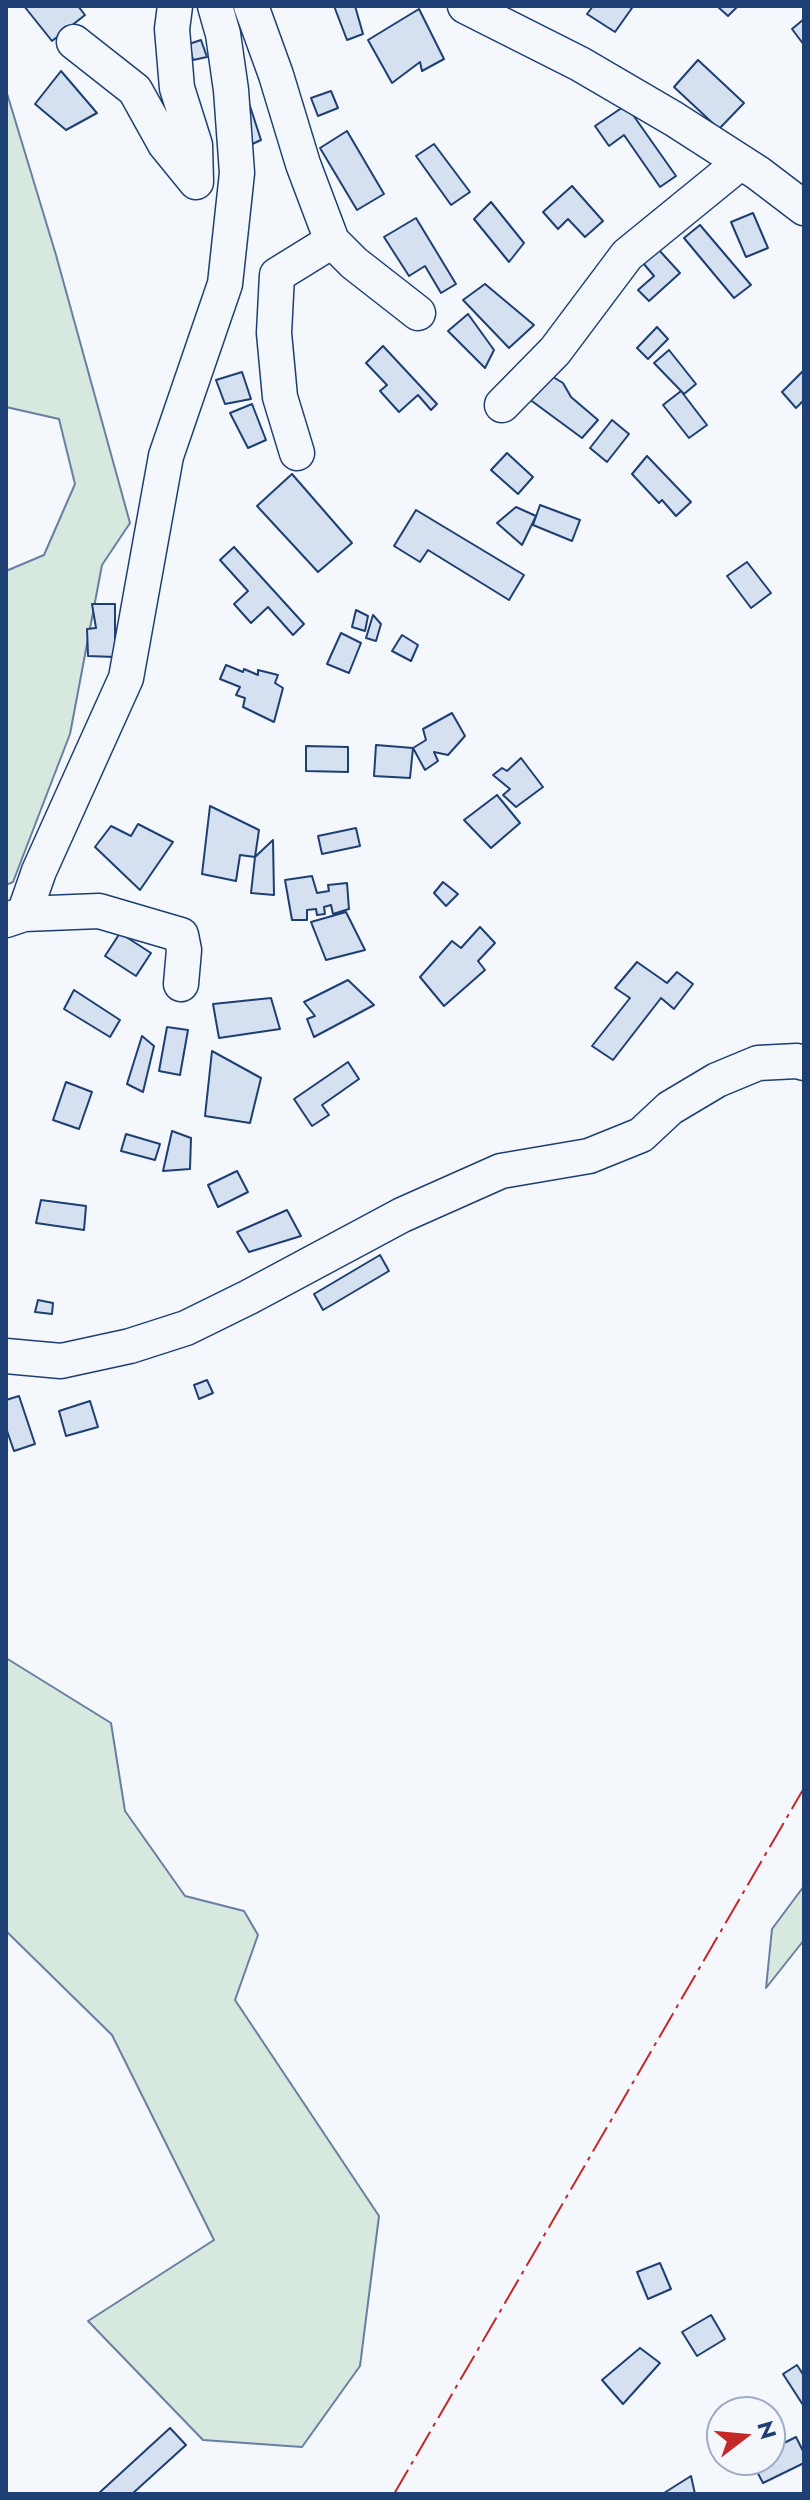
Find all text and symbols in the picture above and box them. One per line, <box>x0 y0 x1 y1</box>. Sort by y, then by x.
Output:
north arrow <box>706 2396 786 2476</box>
text: N <box>749 2417 785 2443</box>

